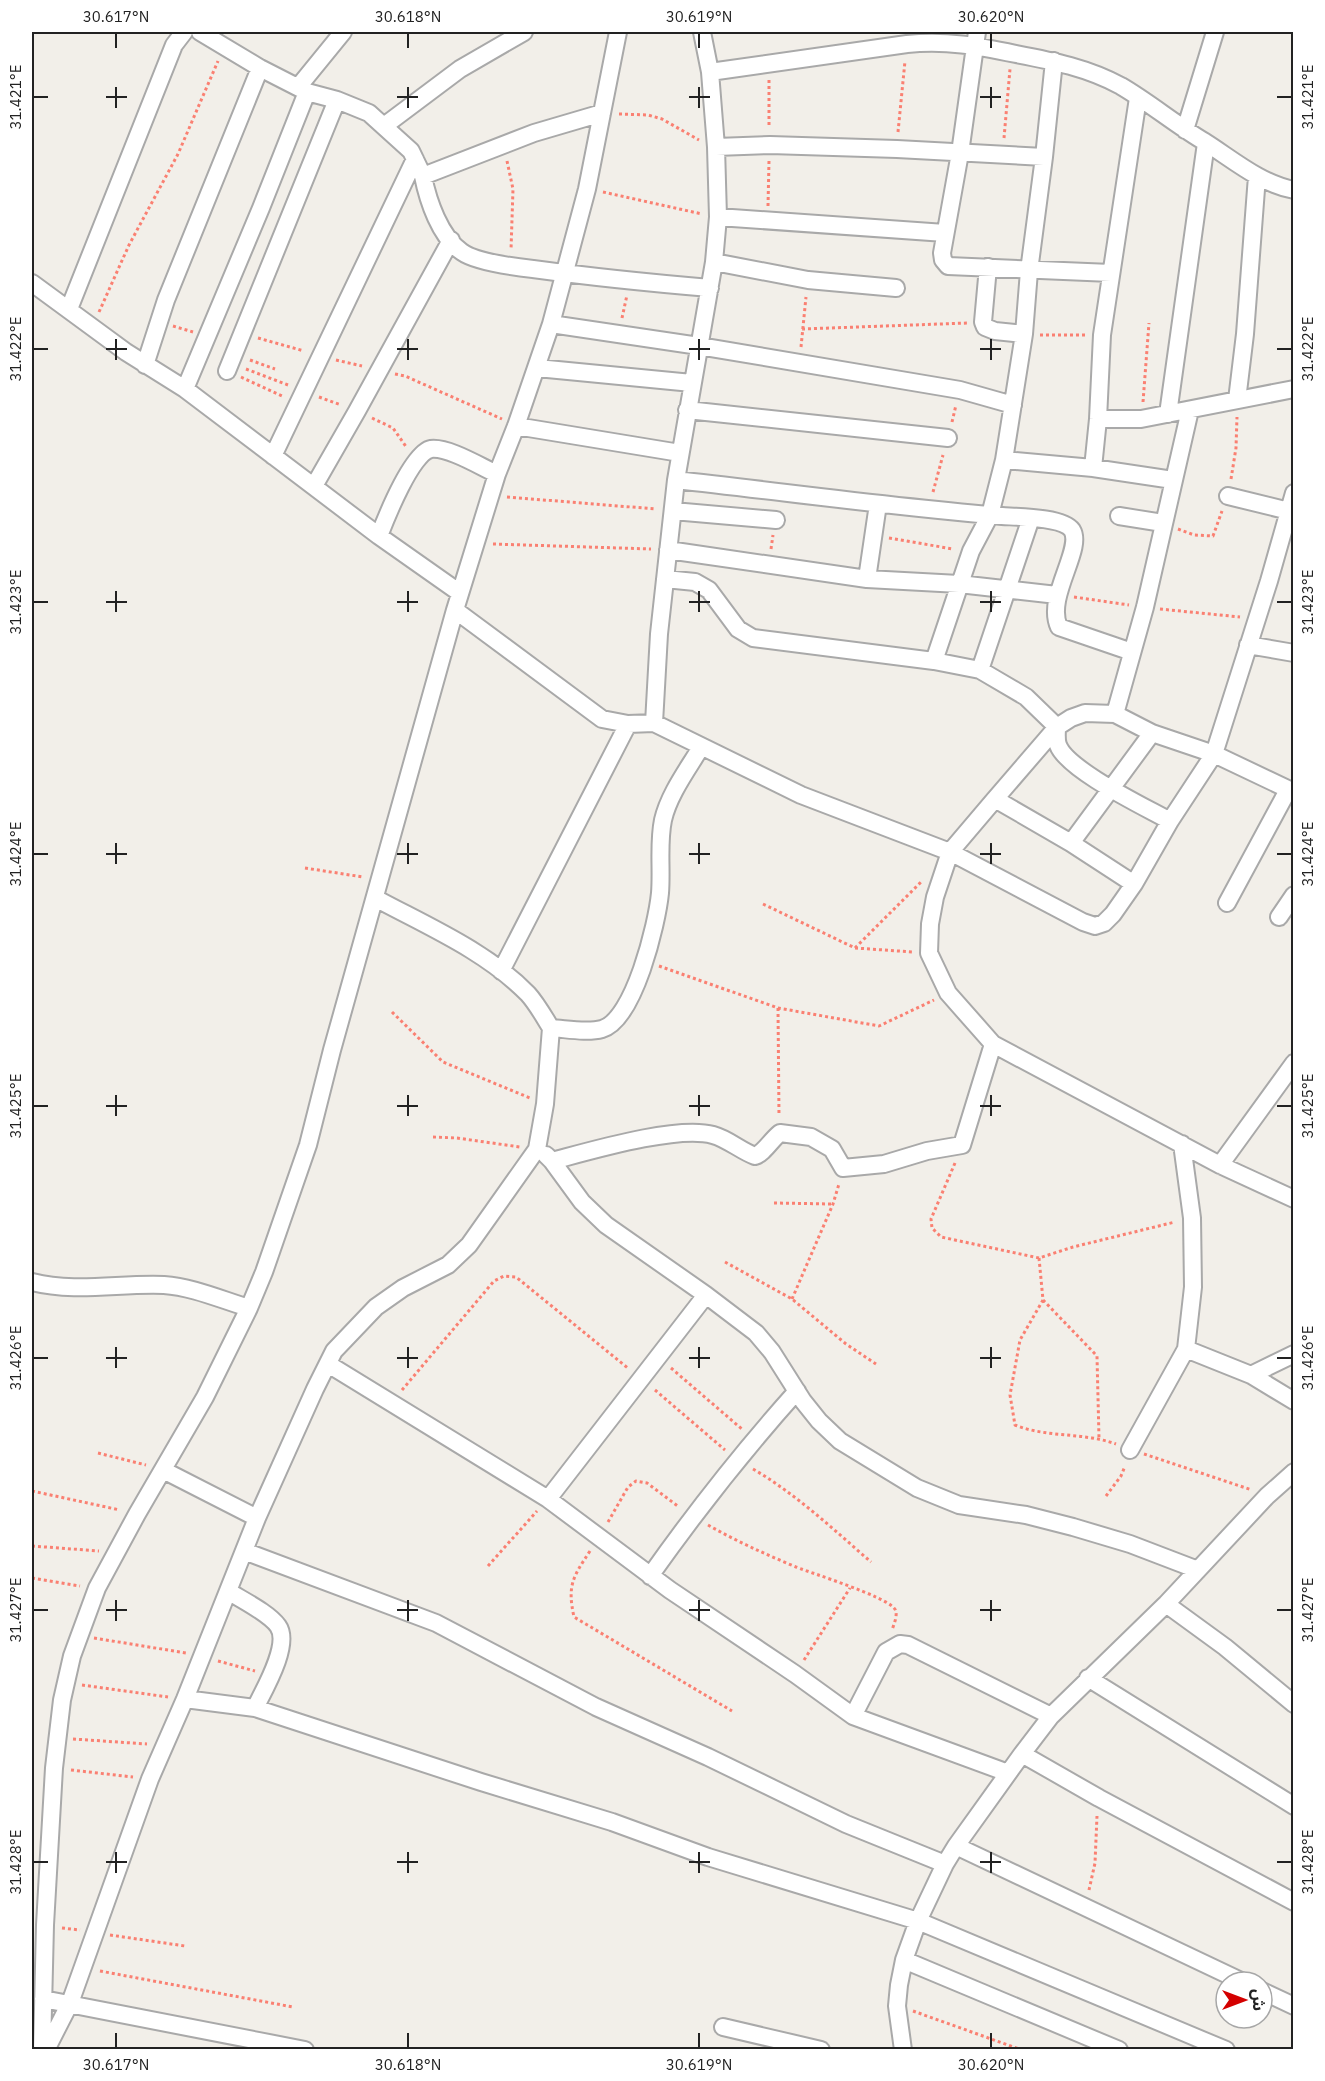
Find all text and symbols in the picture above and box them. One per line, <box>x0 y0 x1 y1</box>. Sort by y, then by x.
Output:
text: 30.617°N <box>83 7 149 26</box>
text: 30.618°N <box>375 7 441 26</box>
text: 30.619°N <box>666 7 732 26</box>
text: 30.620°N <box>958 7 1024 26</box>
text: 31.421°E <box>6 65 25 129</box>
text: 31.421°E <box>1298 65 1317 129</box>
text: 31.422°E <box>6 317 25 381</box>
text: 31.422°E <box>1298 317 1317 381</box>
text: 31.423°E <box>6 570 25 634</box>
text: 31.423°E <box>1298 570 1317 634</box>
text: 31.424°E <box>6 822 25 886</box>
text: 31.424°E <box>1298 822 1317 886</box>
text: 31.425°E <box>6 1074 25 1138</box>
text: 31.425°E <box>1298 1074 1317 1138</box>
text: 31.426°E <box>6 1326 25 1390</box>
text: 31.426°E <box>1298 1326 1317 1390</box>
text: 31.427°E <box>6 1578 25 1642</box>
text: 31.427°E <box>1298 1578 1317 1642</box>
text: 31.428°E <box>6 1830 25 1894</box>
text: 31.428°E <box>1298 1830 1317 1894</box>
north arrow <box>1214 1970 1274 2030</box>
text: ش <box>1249 1989 1269 2011</box>
text: 30.617°N <box>83 2055 149 2074</box>
text: 30.618°N <box>375 2055 441 2074</box>
text: 30.619°N <box>666 2055 732 2074</box>
text: 30.620°N <box>958 2055 1024 2074</box>

